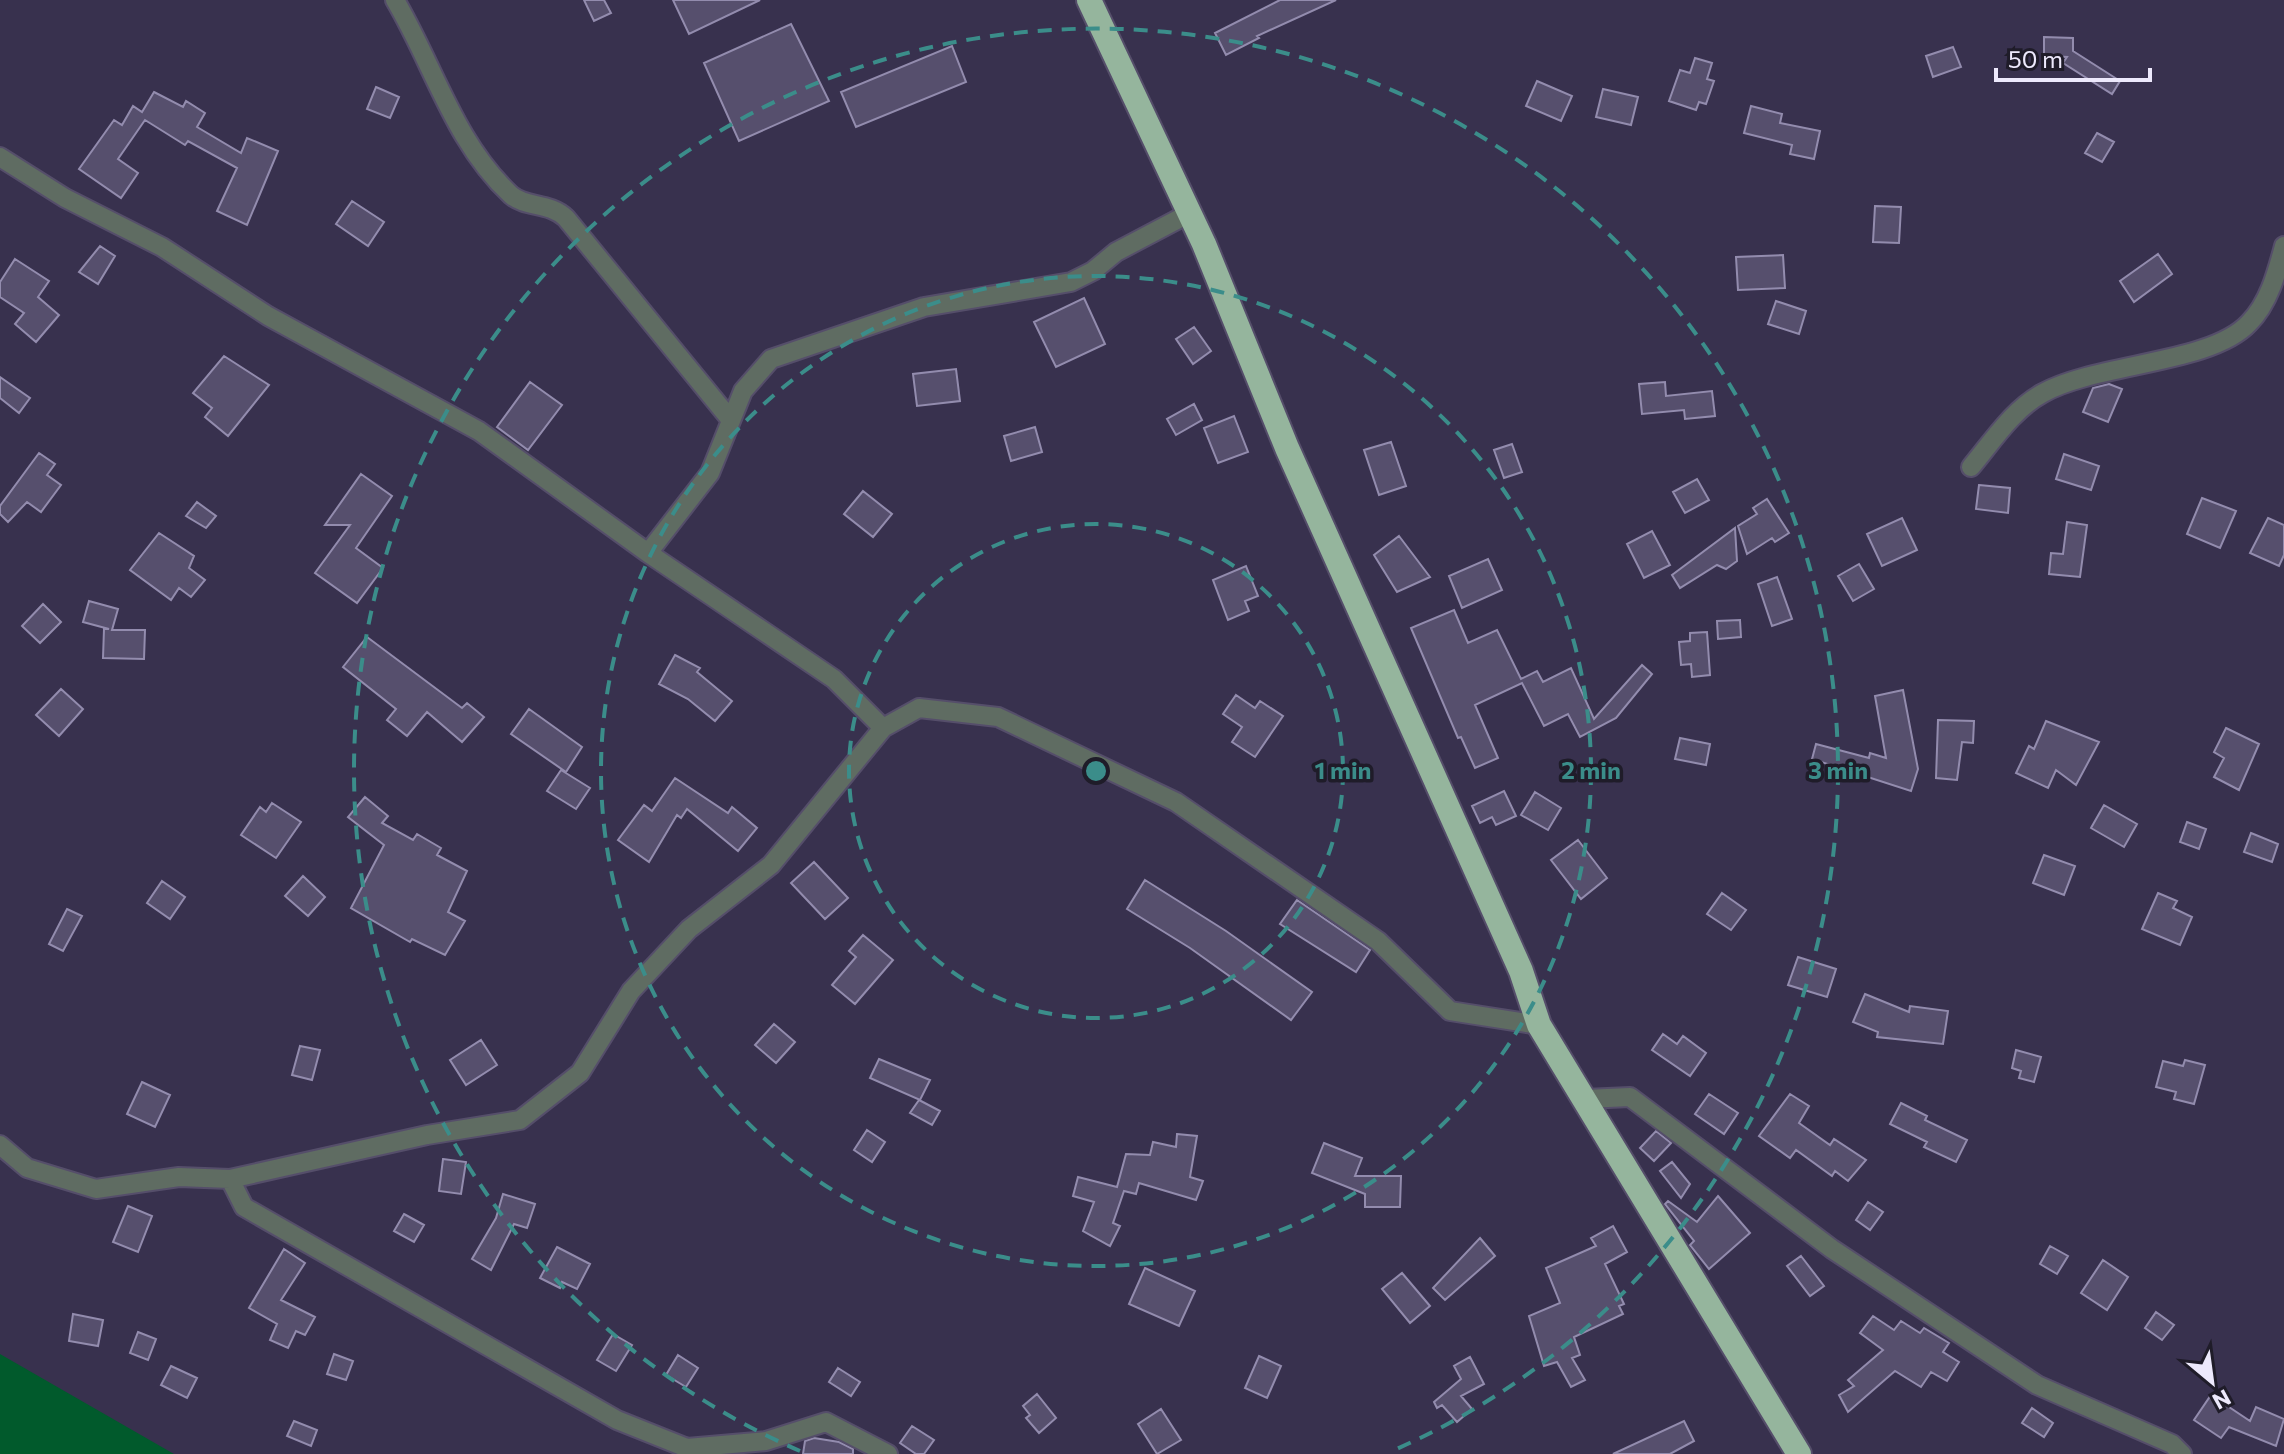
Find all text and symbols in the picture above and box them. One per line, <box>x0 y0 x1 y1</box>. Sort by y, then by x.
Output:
scale bar <box>1996 32 2150 82</box>
text: 50 m <box>2008 44 2063 73</box>
text: 1 min <box>1315 755 1371 784</box>
text: 2 min <box>1561 755 1621 784</box>
text: 3 min <box>1808 755 1868 784</box>
centre of rings <box>1082 757 1110 785</box>
north arrow <box>2172 1342 2252 1422</box>
text: N <box>2208 1384 2236 1416</box>

